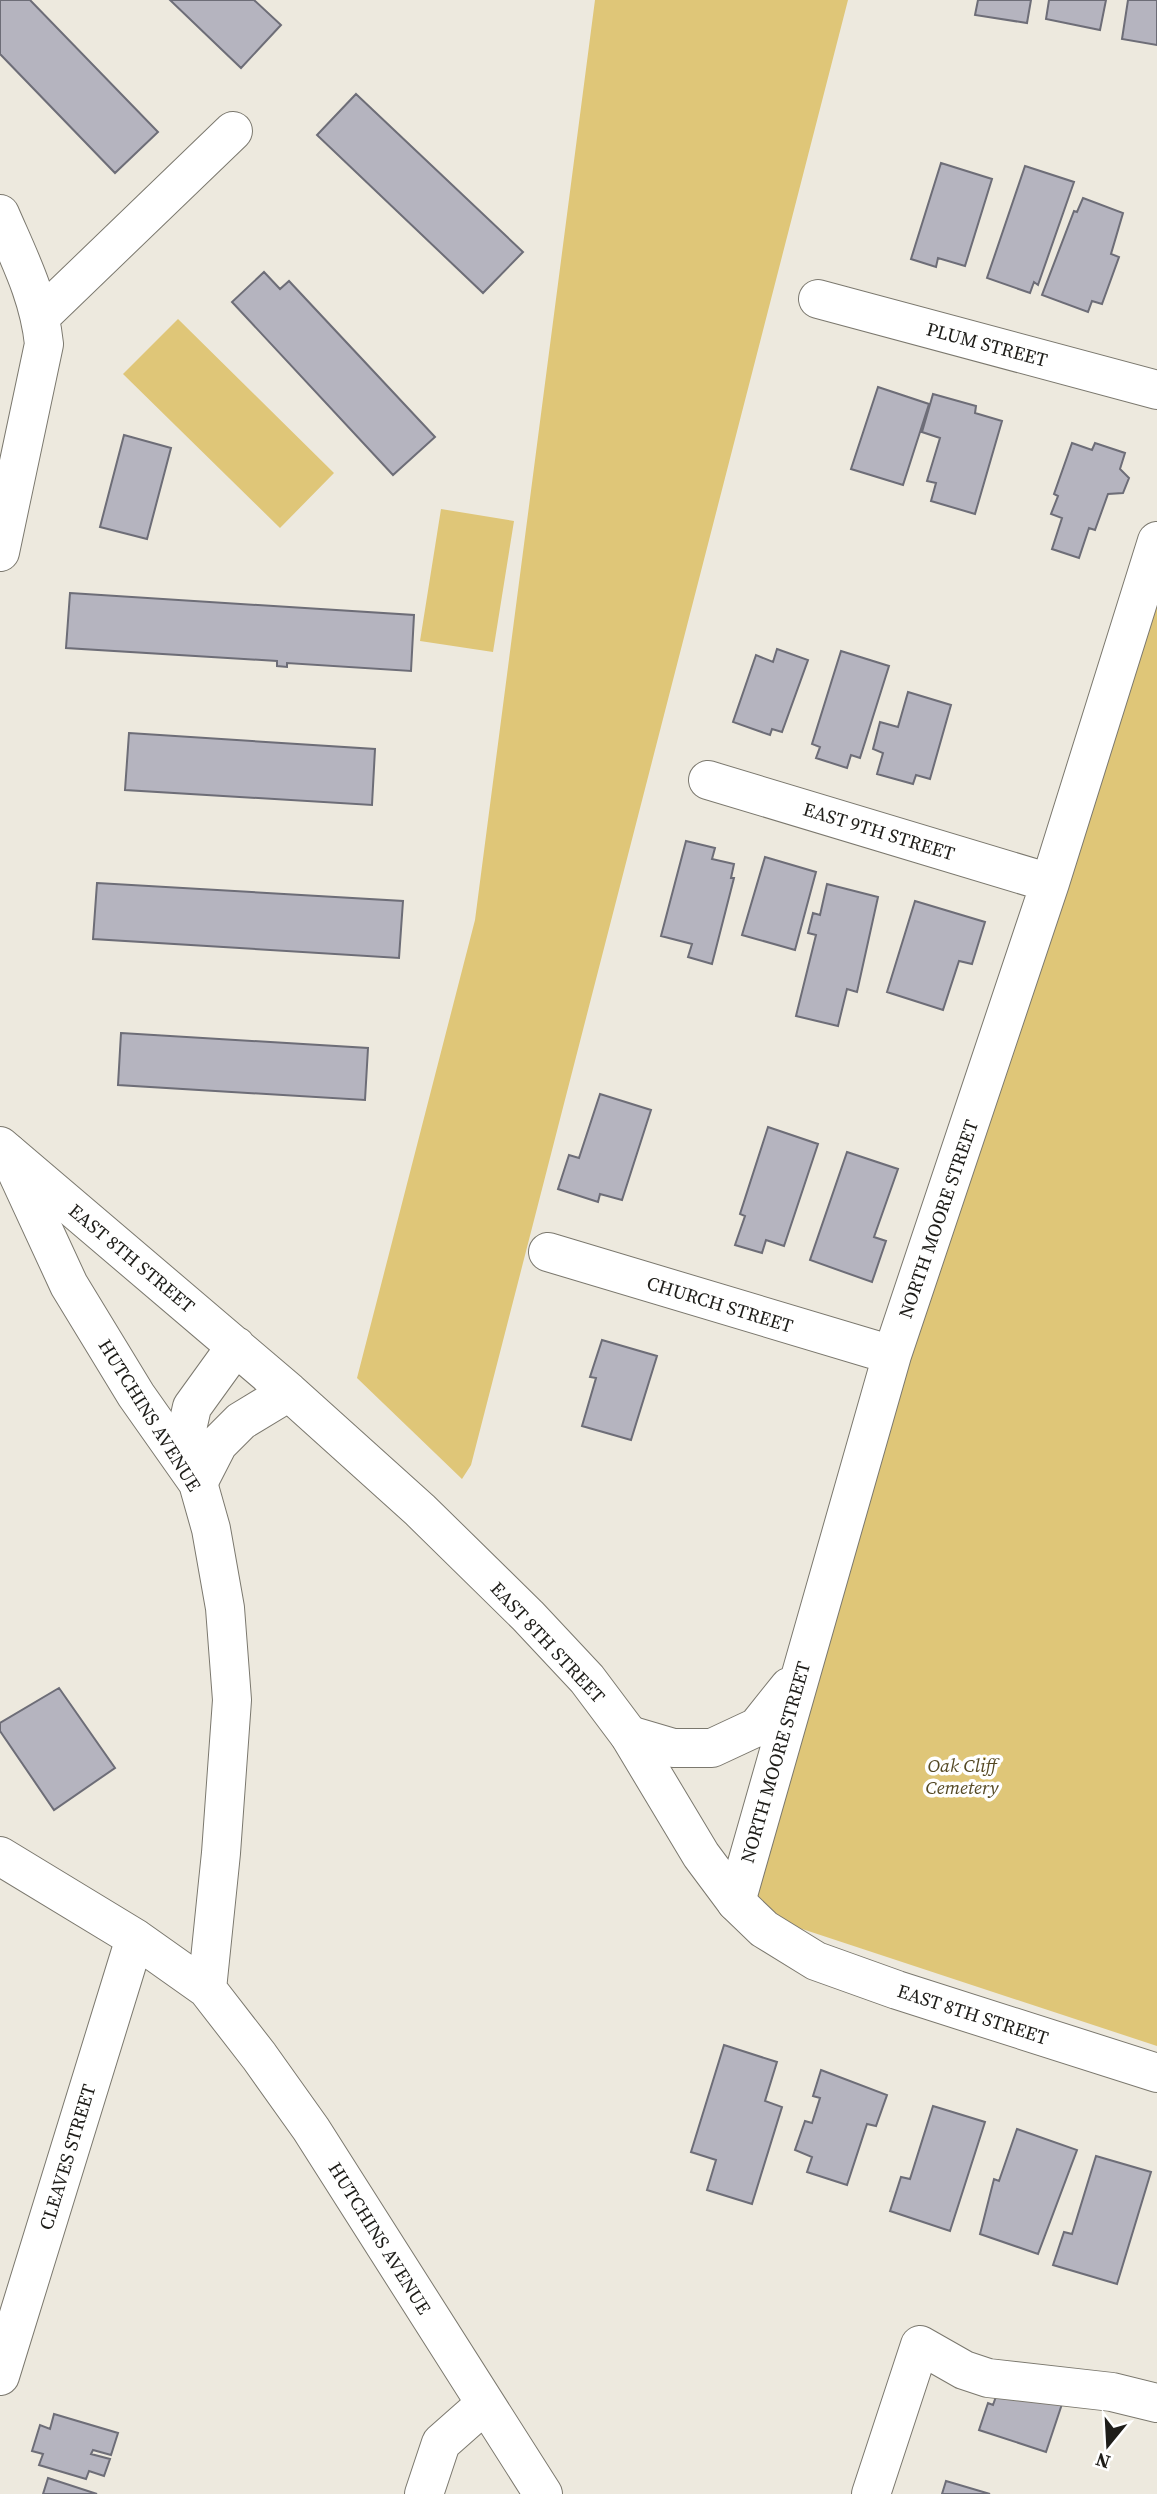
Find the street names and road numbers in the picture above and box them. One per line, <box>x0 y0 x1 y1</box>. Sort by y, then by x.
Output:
street label: PLUM STREET <box>924 315 1051 373</box>
street label: EAST 9TH STREET <box>800 796 959 867</box>
street label: NORTH MOORE STREET <box>892 1116 984 1322</box>
street label: EAST 8TH STREET <box>63 1197 201 1319</box>
street label: CHURCH STREET <box>644 1269 797 1339</box>
street label: HUTCHINS AVENUE <box>93 1334 207 1496</box>
street label: EAST 8TH STREET <box>485 1576 612 1709</box>
street label: NORTH MOORE STREET <box>734 1658 816 1866</box>
street label: EAST 8TH STREET <box>894 1977 1052 2051</box>
street label: CLEAVES STREET <box>32 2081 102 2233</box>
street label: HUTCHINS AVENUE <box>323 2157 437 2319</box>

